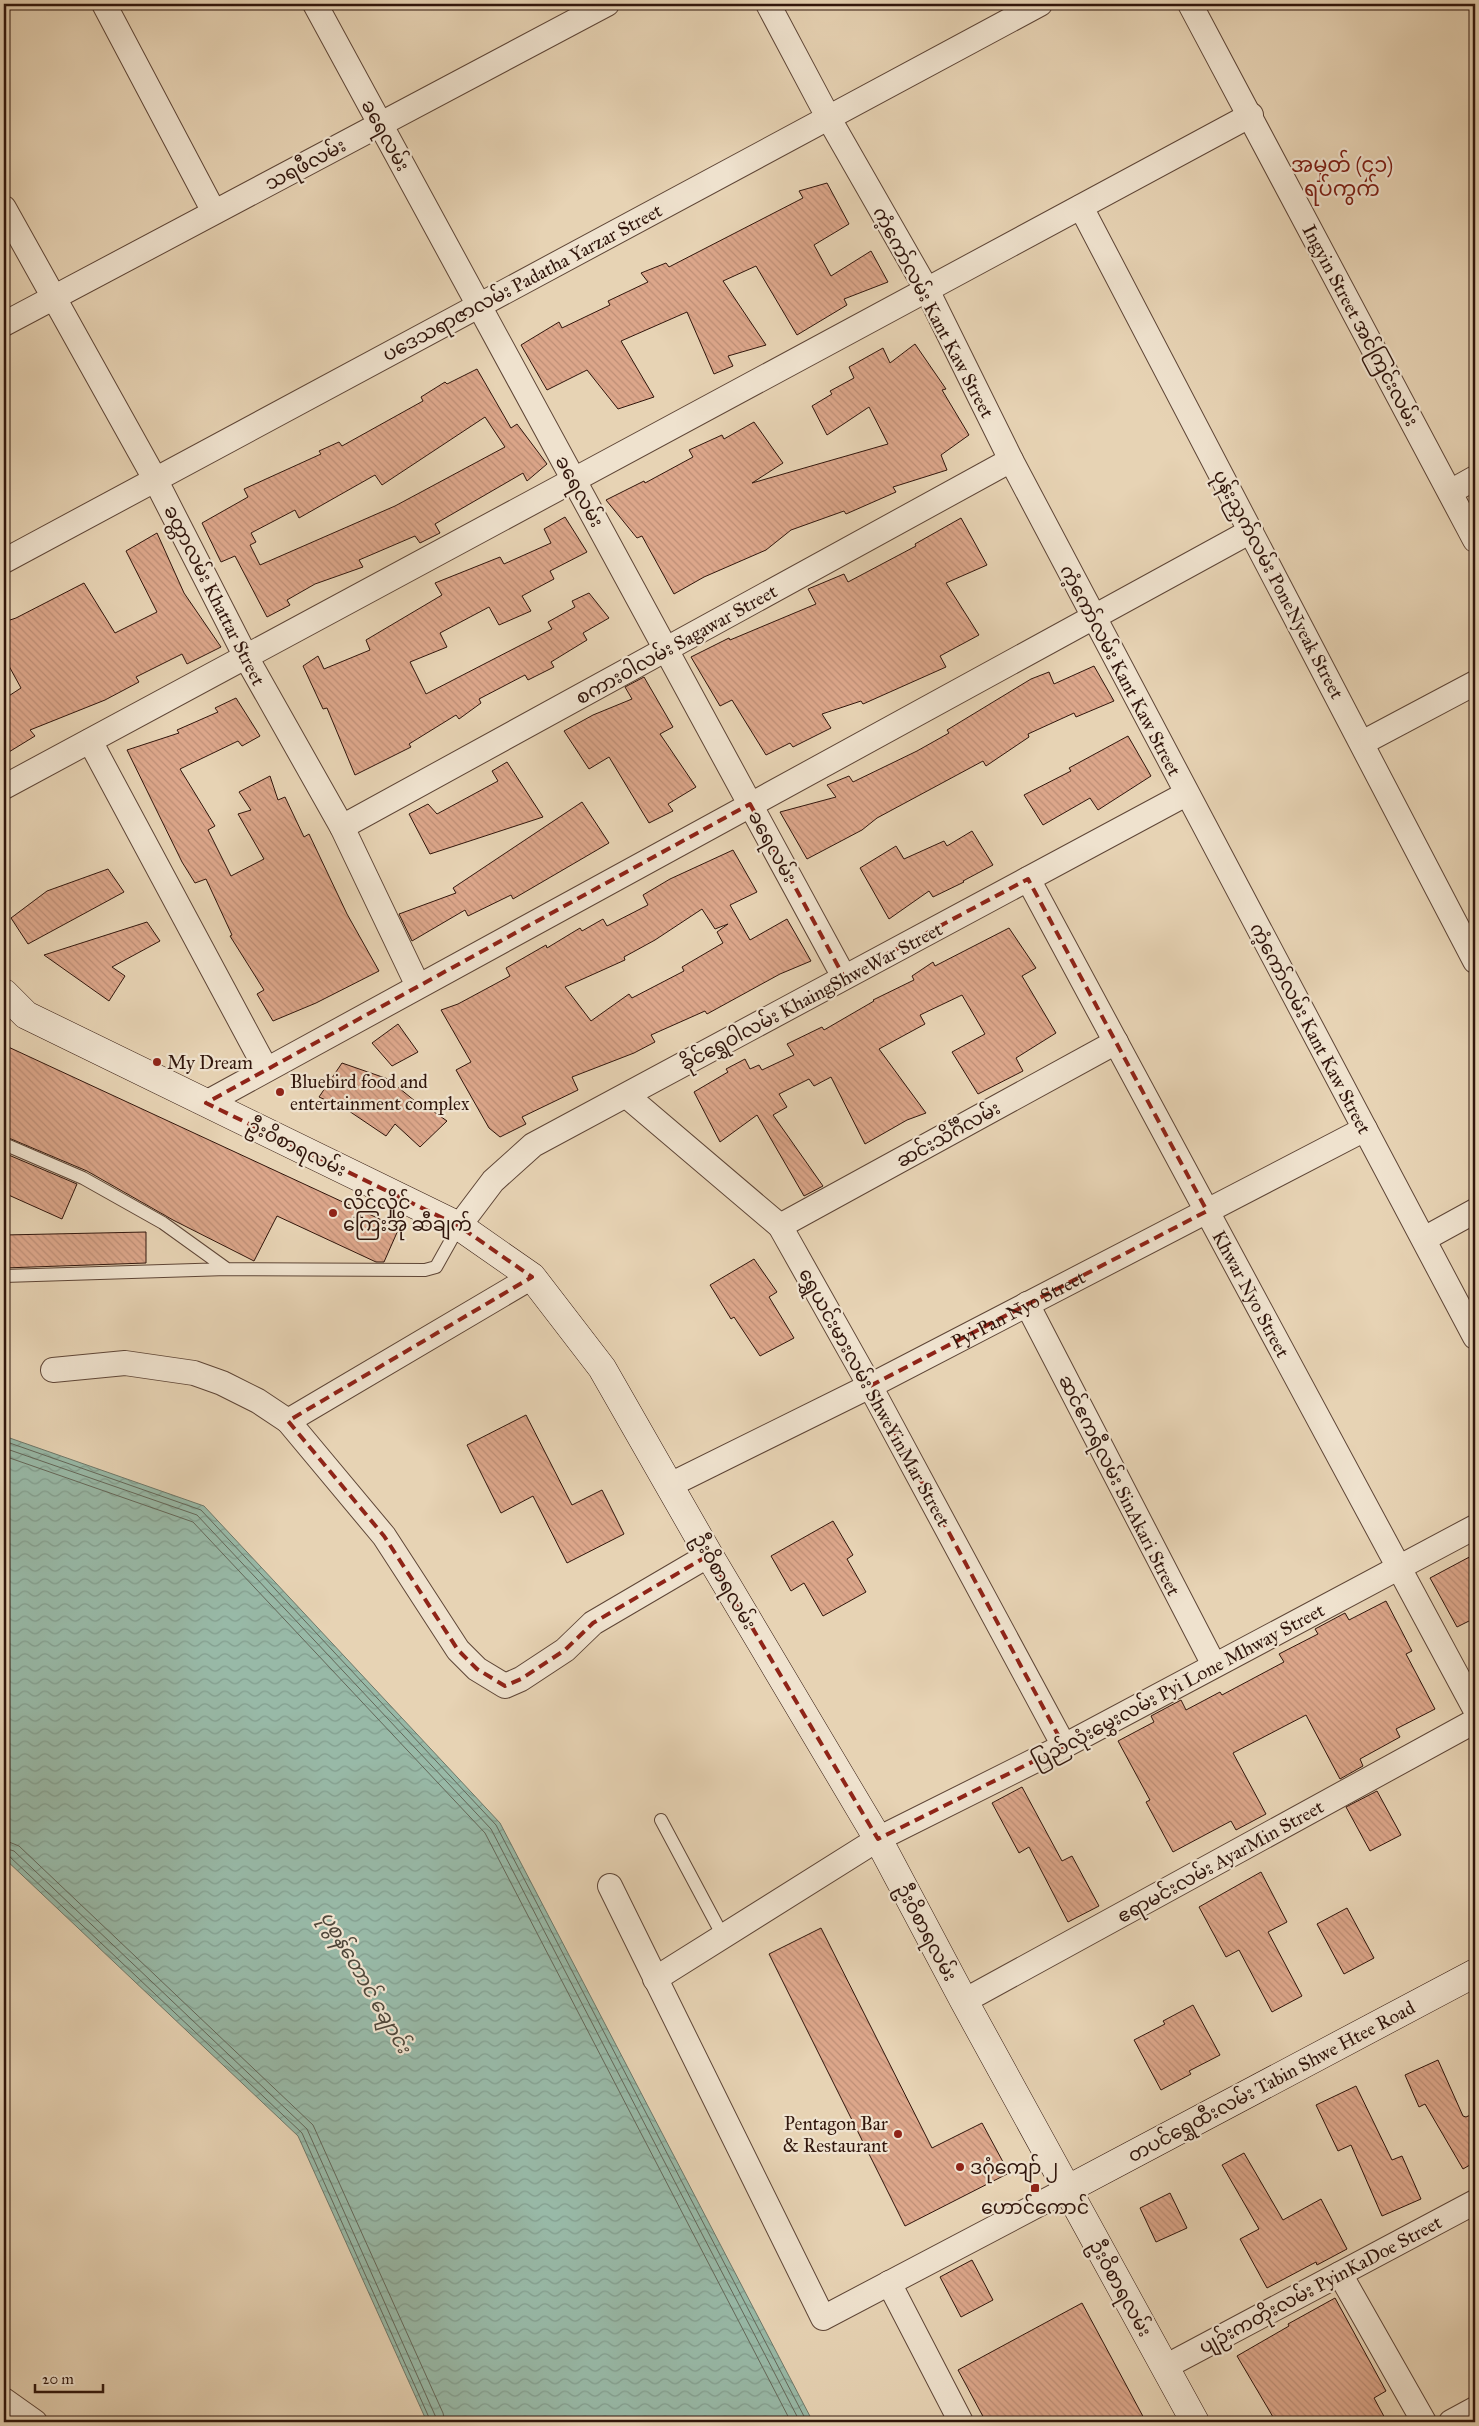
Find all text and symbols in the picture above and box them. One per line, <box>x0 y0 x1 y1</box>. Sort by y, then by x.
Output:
street label: ခရေလမ်း <box>353 94 417 177</box>
street label: သရဖီလမ်း <box>260 131 351 199</box>
district label: အမှတ် (၄၁) ရပ်ကွက် <box>1291 149 1393 206</box>
street label: ပဒေသရာဇာလမ်း Padatha Yarzar Street <box>377 196 668 370</box>
street label: ကံ့ကော်လမ်း Kant Kaw Street <box>866 201 1002 423</box>
street label: Ingyin Street အင်ကြင်းလမ်း <box>1294 219 1426 432</box>
street label: ခရေလမ်း <box>547 450 611 533</box>
street label: ပုန်းညှက်လမ်း PoneNyeak Street <box>1204 464 1352 705</box>
street label: ခတ္တာလမ်း Khattar Street <box>155 500 273 691</box>
street label: ကံ့ကော်လမ်း Kant Kaw Street <box>1053 559 1189 781</box>
street label: စကားဝါလမ်း Sagawar Street <box>570 577 782 710</box>
street label: ခရေလမ်း <box>740 805 804 888</box>
street label: ခိုင်ရွှေဝါလမ်း KhaingShweWar Street <box>675 915 949 1080</box>
street label: ကံ့ကော်လမ်း Kant Kaw Street <box>1243 917 1379 1139</box>
place label: My Dream <box>167 1051 253 1074</box>
marker: My Dream <box>151 1056 163 1068</box>
place label: Bluebird food and entertainment complex <box>290 1070 470 1115</box>
marker: Bluebird food and entertainment complex <box>274 1086 286 1098</box>
street label: ဆင်းသိင်္ဂီလမ်း <box>891 1094 1004 1172</box>
street label: ဦးဝိစာရလမ်း <box>242 1111 351 1185</box>
place label: လှိုင်လှိုင် ကြေးအို ဆီချက် <box>343 1188 472 1241</box>
marker: လှိုင်လှိုင် ကြေးအို ဆီချက် <box>327 1207 339 1219</box>
street label: Khwar Nyo Street <box>1207 1226 1295 1362</box>
street label: ရွှေယင်းမားလမ်း ShweYinMar Street <box>790 1263 958 1533</box>
street label: Pyi Pan Nyo Street <box>947 1265 1089 1354</box>
street label: ဆင်ဧကရီလမ်း SinAkari Street <box>1050 1369 1188 1602</box>
street label: ဦးဝိစာရလမ်း <box>684 1528 764 1635</box>
street label: ပြည်လုံးမွှေးလမ်း Pyi Lone Mhway Street <box>1027 1596 1331 1777</box>
street label: ဧရာမင်းလမ်း AyarMin Street <box>1112 1792 1330 1931</box>
street label: ဦးဝိစာရလမ်း <box>888 1878 965 1987</box>
water label: ပုစွန်တောင် ချောင်း <box>311 1906 419 2061</box>
street label: တပင်ရွှေထီးလမ်း Tabin Shwe Htee Road <box>1122 1993 1421 2171</box>
place label: Pentagon Bar & Restaurant <box>783 2112 889 2157</box>
marker: Pentagon Bar & Restaurant <box>892 2128 904 2140</box>
place label: ဒဂုံကျော် ၂ <box>970 2153 1058 2184</box>
marker: ဒဂုံကျော် ၂ <box>954 2161 966 2173</box>
marker: ဟောင်ကောင် <box>1029 2182 1041 2194</box>
place label: ဟောင်ကောင် <box>981 2193 1089 2219</box>
street label: ပျဉ်းကတိုးလမ်း PyinKaDoe Street <box>1193 2208 1448 2363</box>
street label: ဦးဝိစာရလမ်း <box>1081 2234 1159 2343</box>
scale bar <box>35 2361 102 2393</box>
text: 20 m <box>42 2370 74 2388</box>

